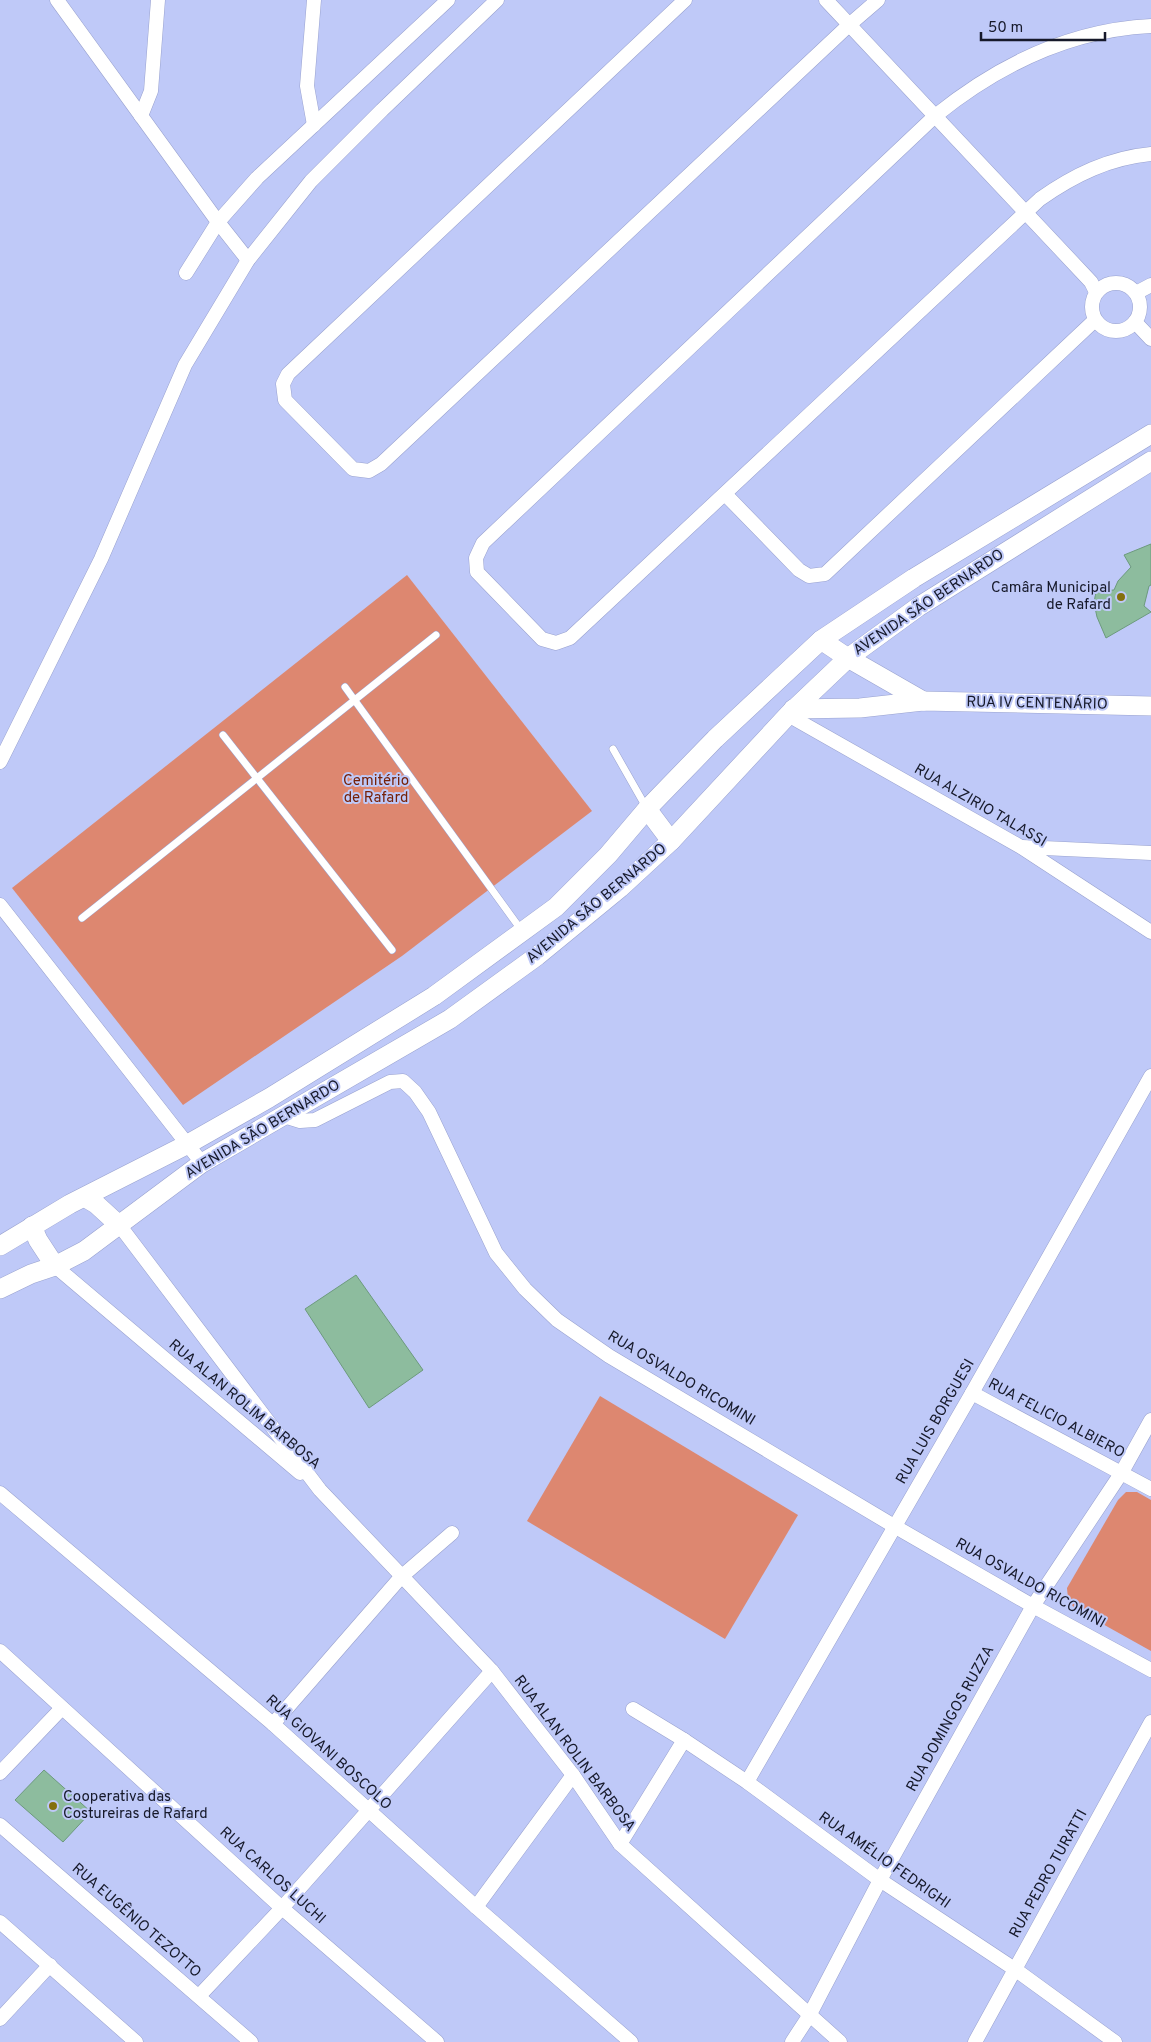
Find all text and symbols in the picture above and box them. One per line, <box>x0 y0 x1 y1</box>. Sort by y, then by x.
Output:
scale bar <box>981 10 1105 42</box>
text: 50 m <box>988 19 1023 38</box>
street label: AVENIDA SÃO BERNARDO <box>850 545 1008 661</box>
place label: Camâra Municipal de Rafard <box>991 579 1111 615</box>
marker: Camâra Municipal de Rafard <box>1115 591 1127 603</box>
street label: RUA IV CENTENÁRIO <box>966 692 1108 715</box>
street label: RUA ALZIRIO TALASSI <box>910 760 1050 852</box>
park label: Cemitério de Rafard <box>343 772 409 808</box>
street label: AVENIDA SÃO BERNARDO <box>522 839 671 968</box>
street label: AVENIDA SÃO BERNARDO <box>181 1075 344 1184</box>
street label: RUA OSVALDO RICOMINI <box>604 1327 758 1431</box>
street label: RUA ALAN ROLIM BARBOSA <box>164 1336 324 1474</box>
street label: RUA LUIS BORGUESI <box>892 1356 980 1488</box>
street label: RUA FELICIO ALBIERO <box>984 1375 1128 1463</box>
street label: RUA OSVALDO RICOMINI <box>951 1535 1109 1633</box>
street label: RUA DOMINGOS RUZZA <box>903 1643 999 1795</box>
street label: RUA ALAN ROLIN BARBOSA <box>509 1672 639 1836</box>
street label: RUA GIOVANI BOSCOLO <box>261 1691 395 1815</box>
place label: Cooperativa das Costureiras de Rafard <box>63 1788 208 1824</box>
marker: Cooperativa das Costureiras de Rafard <box>47 1800 59 1812</box>
street label: RUA PEDRO TURATTI <box>1006 1806 1092 1942</box>
street label: RUA AMÉLIO FEDRIGHI <box>814 1807 954 1914</box>
street label: RUA CARLOS LUCHI <box>215 1823 329 1929</box>
street label: RUA EUGÊNIO TEZOTTO <box>67 1859 205 1982</box>

